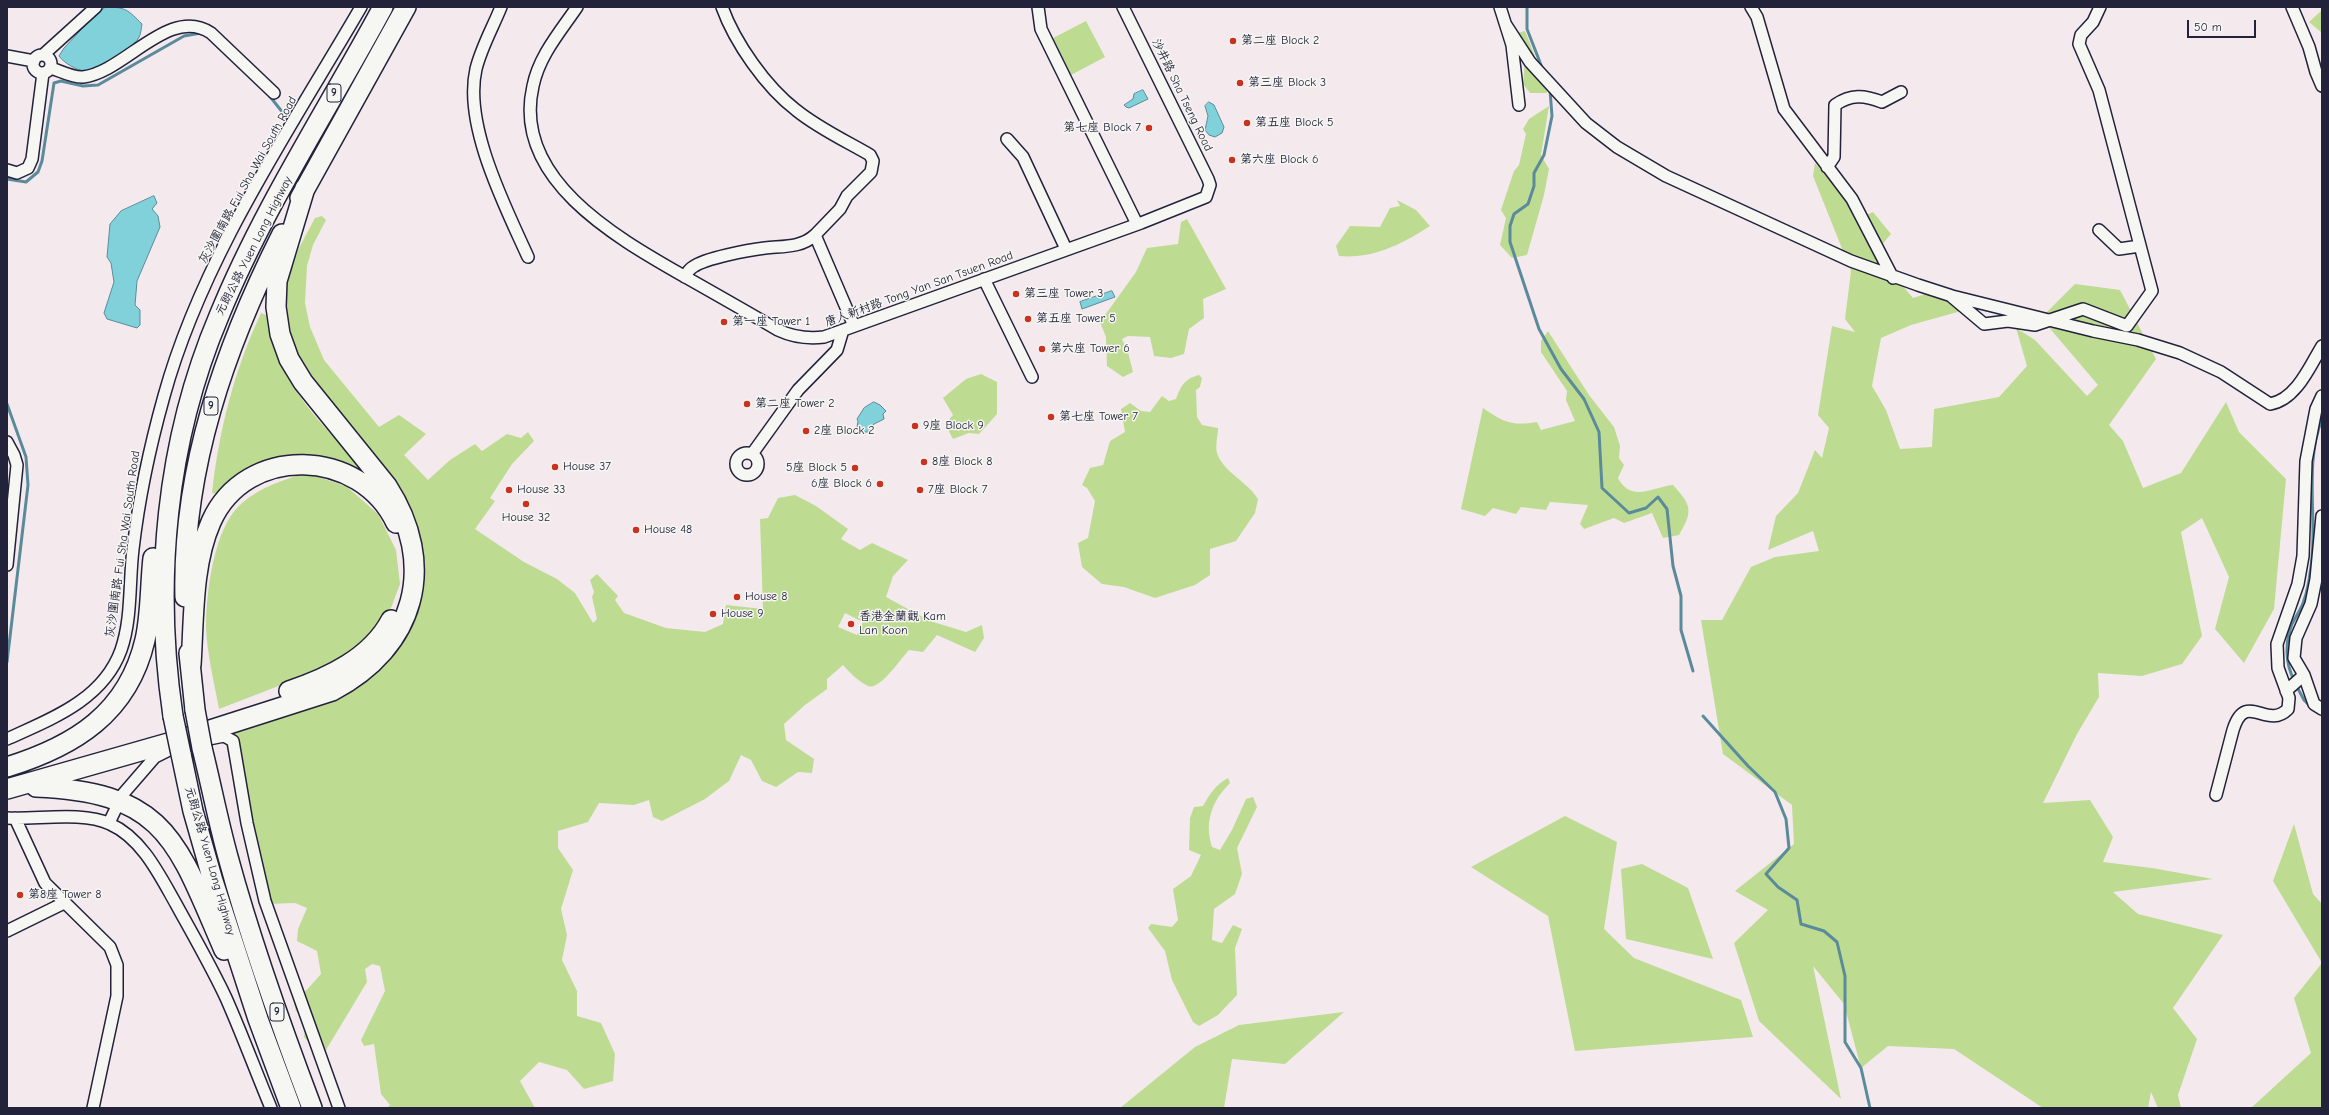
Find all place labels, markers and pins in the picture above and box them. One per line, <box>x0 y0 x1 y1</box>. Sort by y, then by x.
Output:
place label: 第二座 Block 2 <box>1241 34 1319 48</box>
marker: 第二座 Block 2 <box>1228 36 1238 46</box>
place label: 第三座 Block 3 <box>1248 76 1326 90</box>
marker: 第三座 Block 3 <box>1235 78 1245 88</box>
place label: 第五座 Block 5 <box>1255 116 1334 130</box>
marker: 第五座 Block 5 <box>1242 118 1252 128</box>
place label: 第七座 Block 7 <box>1063 121 1141 135</box>
marker: 第七座 Block 7 <box>1144 123 1154 133</box>
place label: 第六座 Block 6 <box>1240 153 1319 167</box>
marker: 第六座 Block 6 <box>1227 155 1237 165</box>
place label: 第三座 Tower 3 <box>1024 287 1103 301</box>
marker: 第三座 Tower 3 <box>1011 289 1021 299</box>
place label: 第五座 Tower 5 <box>1036 312 1116 326</box>
marker: 第五座 Tower 5 <box>1023 314 1033 324</box>
place label: 第一座 Tower 1 <box>732 315 810 329</box>
marker: 第一座 Tower 1 <box>719 317 729 327</box>
place label: 第六座 Tower 6 <box>1050 342 1130 356</box>
marker: 第六座 Tower 6 <box>1037 344 1047 354</box>
place label: 第二座 Tower 2 <box>755 397 834 411</box>
marker: 第二座 Tower 2 <box>742 399 752 409</box>
place label: 第七座 Tower 7 <box>1059 410 1138 424</box>
marker: 第七座 Tower 7 <box>1046 412 1056 422</box>
place label: 9座 Block 9 <box>923 419 984 433</box>
marker: 9座 Block 9 <box>910 421 920 431</box>
place label: 2座 Block 2 <box>814 424 875 438</box>
marker: 2座 Block 2 <box>801 426 811 436</box>
place label: 8座 Block 8 <box>932 455 992 469</box>
marker: 8座 Block 8 <box>919 457 929 467</box>
place label: House 37 <box>563 460 611 474</box>
place label: 5座 Block 5 <box>786 461 847 475</box>
marker: House 37 <box>550 462 560 472</box>
marker: 5座 Block 5 <box>850 463 860 473</box>
place label: 6座 Block 6 <box>811 477 872 491</box>
marker: 6座 Block 6 <box>875 479 885 489</box>
place label: House 33 <box>517 483 565 497</box>
place label: 7座 Block 7 <box>928 483 987 497</box>
marker: House 33 <box>504 485 514 495</box>
marker: 7座 Block 7 <box>915 485 925 495</box>
marker: House 32 <box>521 499 531 509</box>
place label: House 32 <box>502 511 550 525</box>
place label: House 48 <box>644 523 692 537</box>
marker: House 48 <box>631 525 641 535</box>
place label: House 8 <box>745 590 787 604</box>
marker: House 8 <box>732 592 742 602</box>
place label: House 9 <box>721 607 764 621</box>
marker: House 9 <box>708 609 718 619</box>
place label: 香港金蘭觀 Kam Lan Koon <box>859 610 946 638</box>
marker: 香港金蘭觀 Kam Lan Koon <box>846 619 856 629</box>
place label: 第8座 Tower 8 <box>28 888 102 902</box>
marker: 第8座 Tower 8 <box>15 890 25 900</box>

